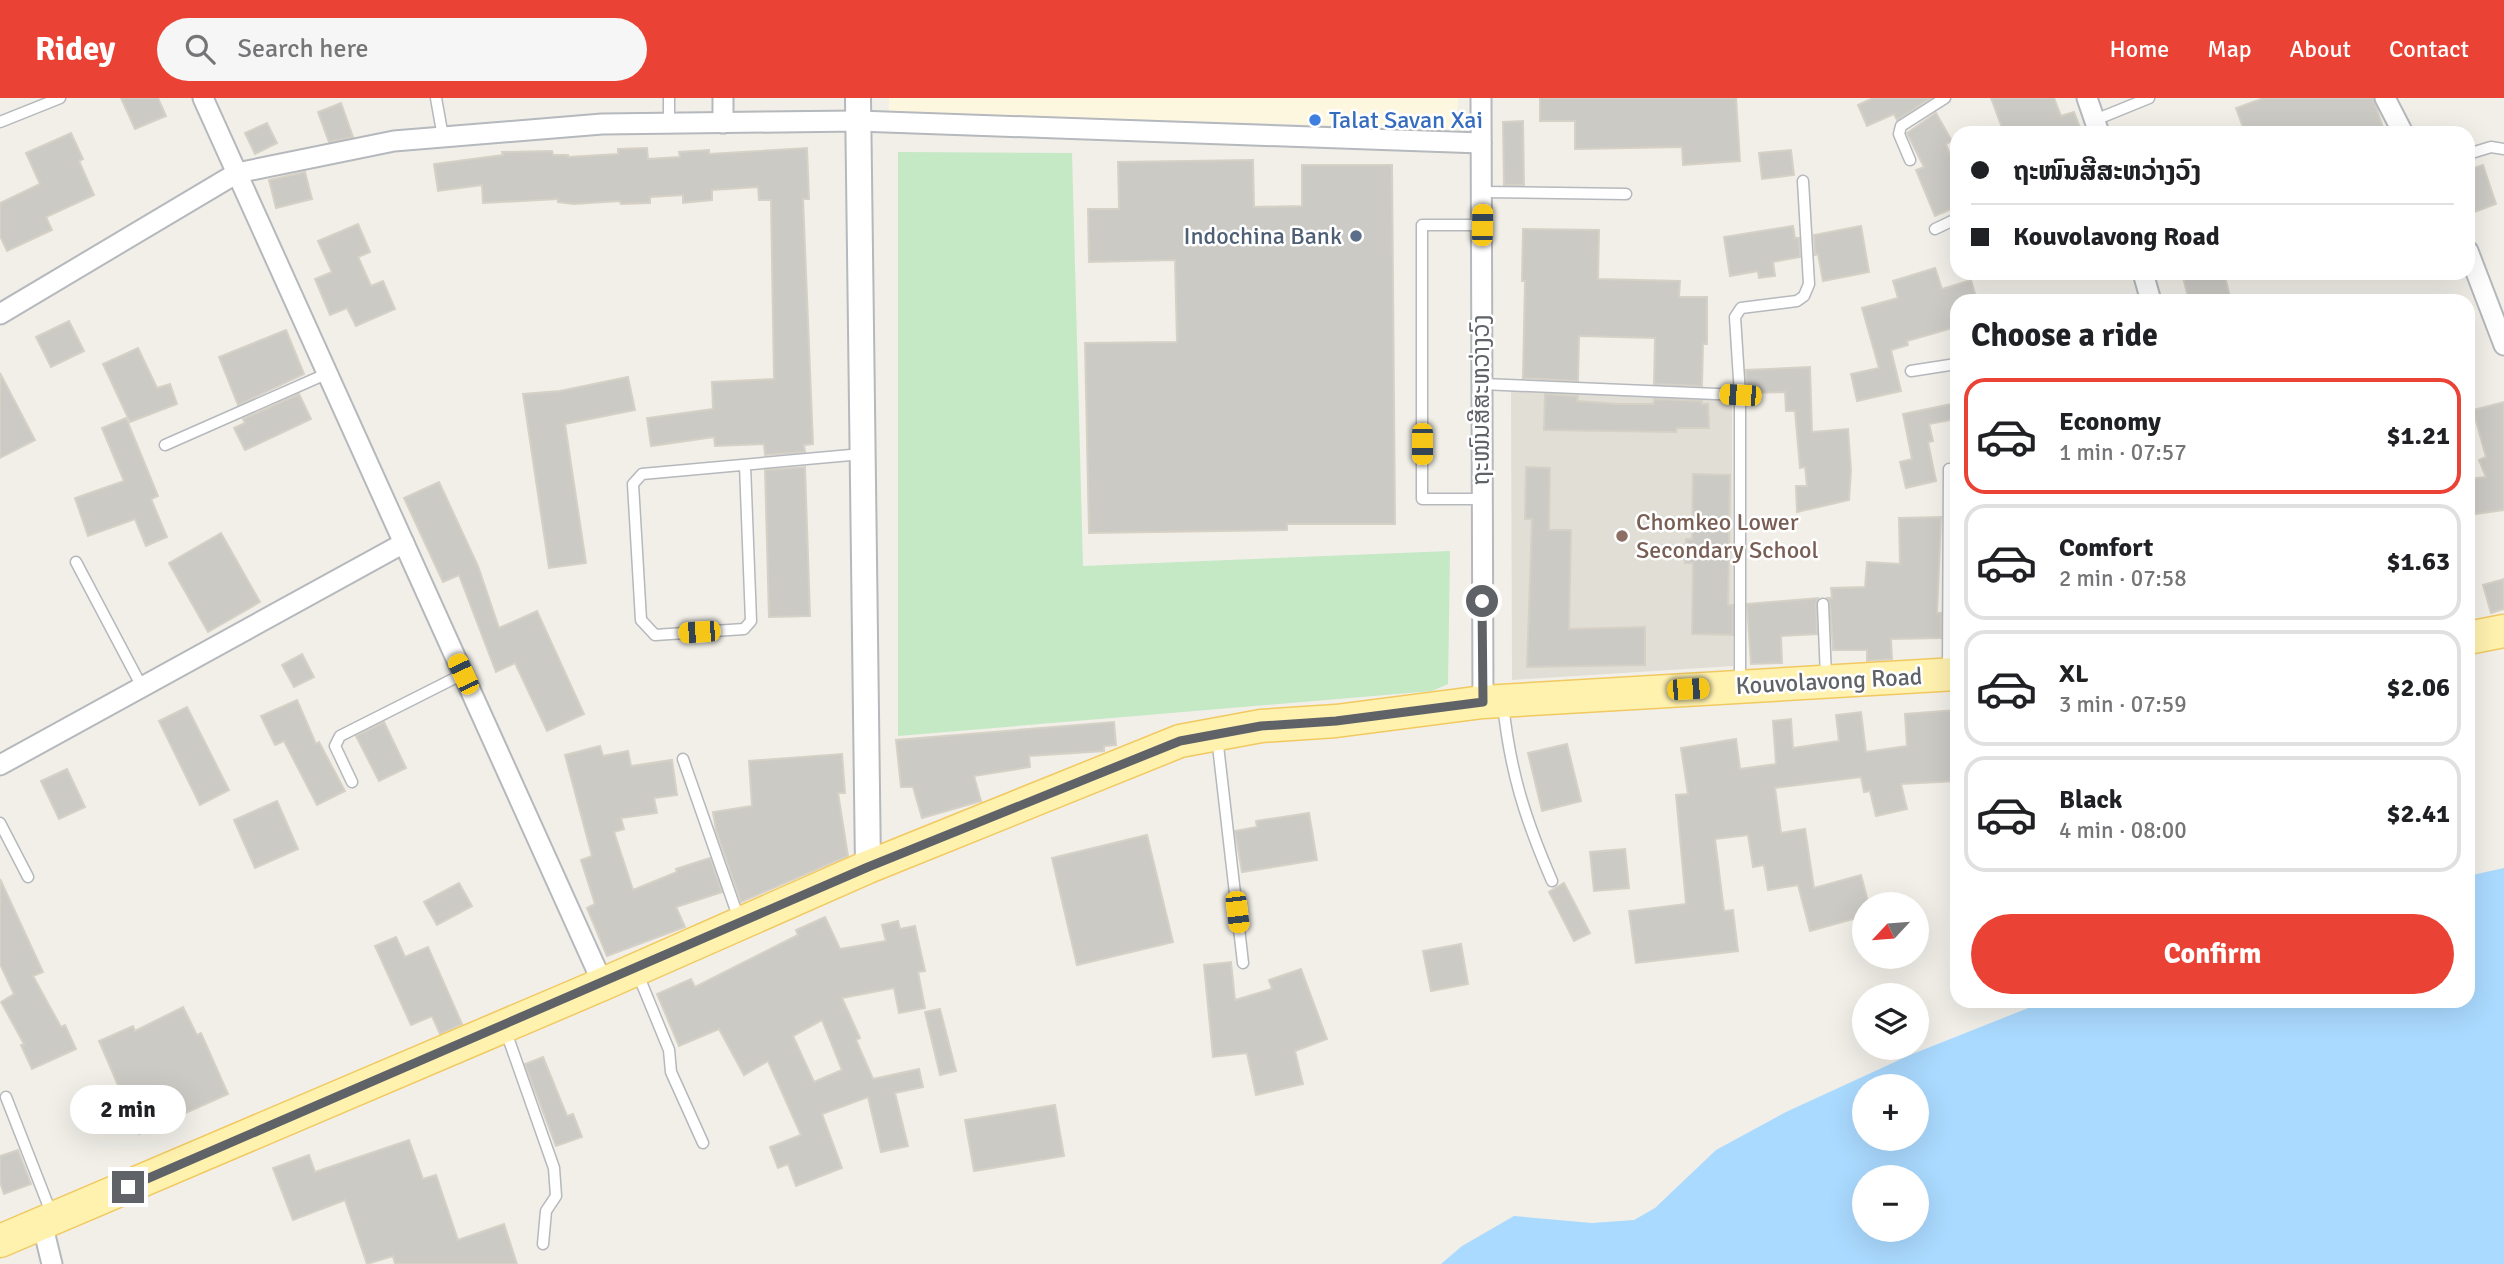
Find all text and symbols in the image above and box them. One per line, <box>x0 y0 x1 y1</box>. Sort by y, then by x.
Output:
search box <box>157 18 647 81</box>
text: Ridey <box>35 29 115 70</box>
icon: search <box>181 30 219 68</box>
text: Search here <box>237 33 369 65</box>
text: Home <box>2109 34 2169 64</box>
text: Map <box>2207 34 2252 64</box>
text: About <box>2290 34 2351 64</box>
text: Contact <box>2389 34 2469 64</box>
place label: Talat Savan Xai <box>1329 105 1483 135</box>
marker: Talat Savan Xai <box>1307 112 1323 128</box>
text: ຖະໜົນສີສະຫວ່າງວົງ <box>2013 156 2201 188</box>
car <box>1472 204 1493 246</box>
place label: Indochina Bank <box>1183 221 1342 251</box>
text: Kouvolavong Road <box>2013 221 2220 253</box>
marker: Indochina Bank <box>1348 228 1364 244</box>
street label: ຖະໜົນສີສະຫວ່າງວົງ <box>1466 314 1496 486</box>
text: Choose a ride <box>1971 316 2158 355</box>
car <box>1719 383 1762 407</box>
icon: car <box>1975 405 2038 468</box>
text: Economy <box>2059 406 2161 438</box>
text: $1.21 <box>2386 420 2450 452</box>
car <box>1412 423 1433 465</box>
text: 1 min · 07:57 <box>2059 438 2187 467</box>
place label: Chomkeo Lower Secondary School <box>1636 507 1819 565</box>
marker: Chomkeo Lower Secondary School <box>1614 528 1630 544</box>
icon: car <box>1975 531 2038 594</box>
text: Comfort <box>2059 532 2153 564</box>
text: $1.63 <box>2386 546 2450 578</box>
text: 2 min · 07:58 <box>2059 564 2187 593</box>
route start <box>1466 585 1498 617</box>
car <box>678 620 721 644</box>
car <box>445 651 482 697</box>
icon: car <box>1975 657 2038 720</box>
text: XL <box>2059 658 2089 690</box>
street label: Kouvolavong Road <box>1735 661 1923 701</box>
text: $2.06 <box>2386 672 2450 704</box>
car <box>1667 677 1710 701</box>
text: 3 min · 07:59 <box>2059 690 2187 719</box>
icon: car <box>1975 783 2038 846</box>
text: Black <box>2059 784 2122 816</box>
text: $2.41 <box>2386 798 2450 830</box>
text: 4 min · 08:00 <box>2059 816 2187 845</box>
car <box>1225 890 1250 934</box>
north arrow <box>1852 892 1928 970</box>
map controls <box>1852 892 1929 1242</box>
button: Confirm <box>1971 914 2454 994</box>
button: layers <box>1852 983 1929 1060</box>
button: + <box>1852 1074 1929 1151</box>
callout: 2 min <box>70 1086 186 1134</box>
text: 2 min <box>100 1095 156 1124</box>
button: − <box>1852 1165 1929 1242</box>
route end <box>112 1171 144 1203</box>

